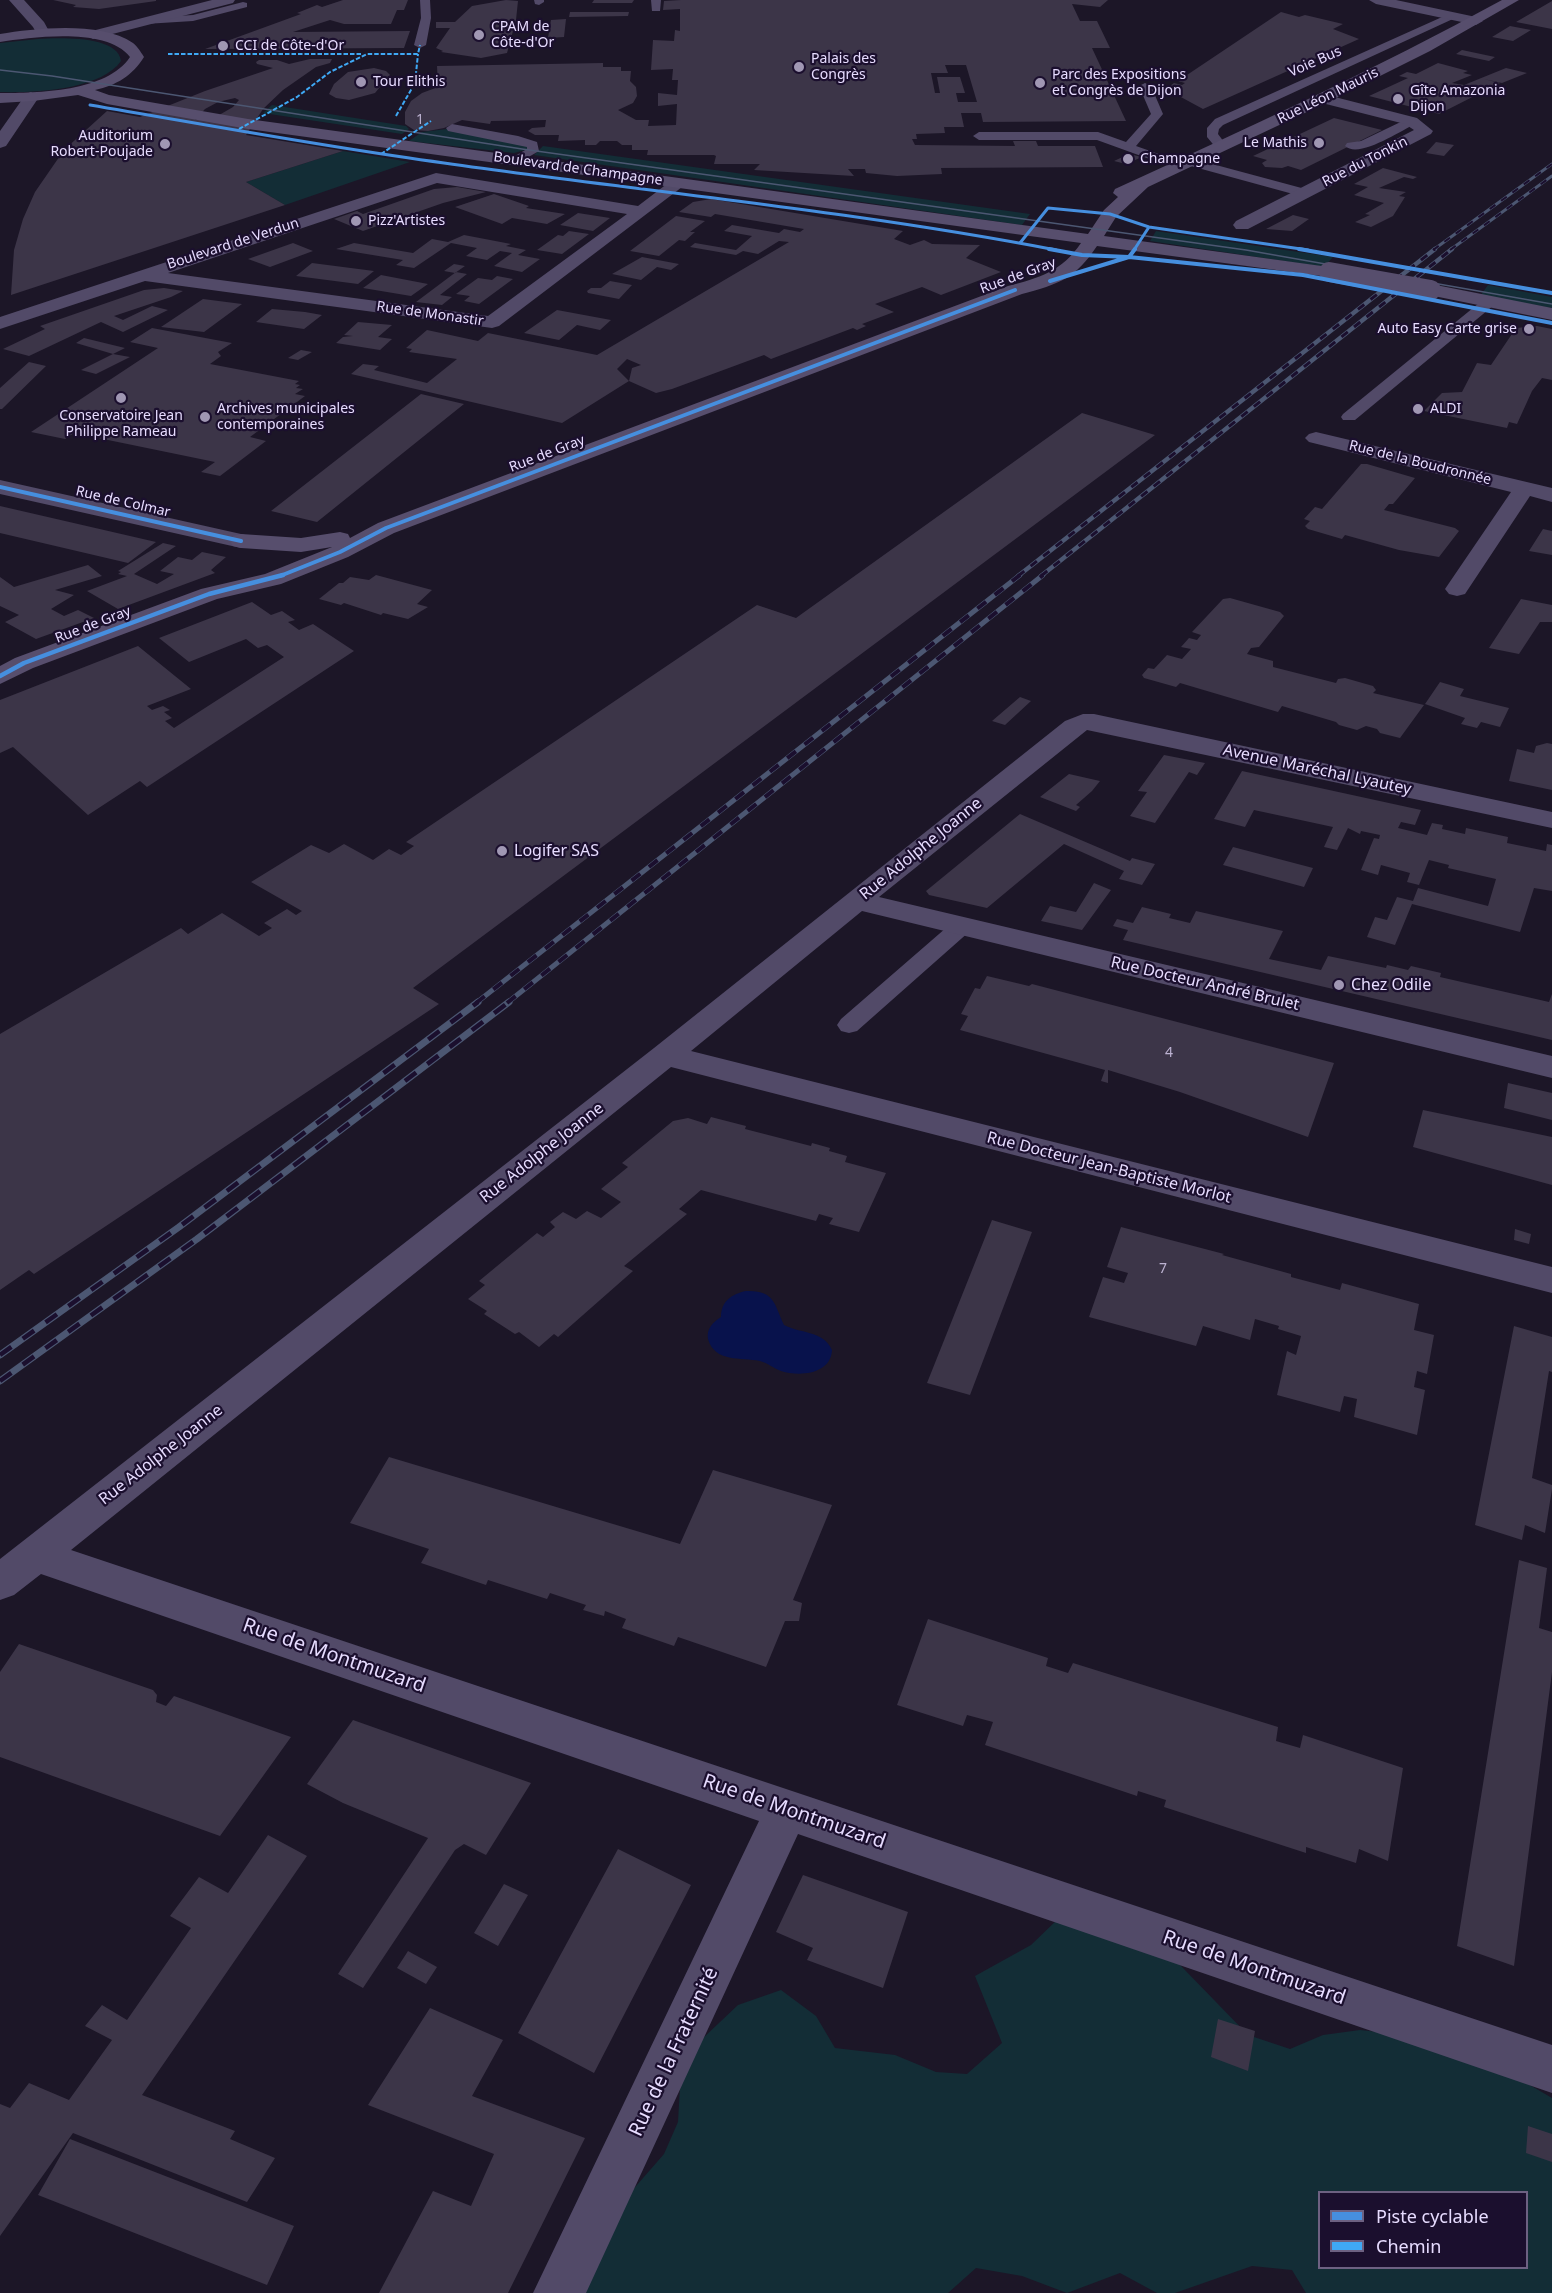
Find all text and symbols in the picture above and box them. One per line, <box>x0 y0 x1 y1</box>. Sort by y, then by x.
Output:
place label: CPAM de Côte-d'Or <box>491 19 554 51</box>
marker: CPAM de Côte-d'Or <box>472 28 486 42</box>
place label: CCI de Côte-d'Or <box>235 38 344 54</box>
marker: CCI de Côte-d'Or <box>216 39 230 53</box>
street label: Voie Bus <box>1286 43 1344 81</box>
place label: Palais des Congrès <box>811 51 876 84</box>
marker: Palais des Congrès <box>792 60 806 74</box>
street label: Rue Léon Mauris <box>1275 64 1381 128</box>
place label: Parc des Expositions et Congrès de Dijon <box>1052 67 1186 100</box>
place label: Tour Elithis <box>373 74 445 90</box>
marker: Tour Elithis <box>354 75 368 89</box>
marker: Parc des Expositions et Congrès de Dijon <box>1033 76 1047 90</box>
place label: Gîte Amazonia Dijon <box>1410 83 1505 116</box>
marker: Gîte Amazonia Dijon <box>1391 92 1405 106</box>
house number: 1 <box>416 112 424 128</box>
place label: Auditorium Robert-Poujade <box>50 128 153 160</box>
street label: Rue du Tonkin <box>1320 133 1410 191</box>
place label: Le Mathis <box>1244 135 1307 151</box>
marker: Le Mathis <box>1312 136 1326 150</box>
marker: Auditorium Robert-Poujade <box>158 137 172 151</box>
street label: Boulevard de Champagne <box>492 149 664 189</box>
place label: Champagne <box>1140 151 1220 167</box>
marker: Champagne <box>1121 152 1135 166</box>
place label: Pizz'Artistes <box>368 213 445 229</box>
marker: Pizz'Artistes <box>349 214 363 228</box>
street label: Boulevard de Verdun <box>165 215 301 273</box>
street label: Rue de Gray <box>978 254 1058 298</box>
street label: Rue de Monastir <box>375 298 485 330</box>
place label: Auto Easy Carte grise <box>1377 321 1517 337</box>
marker: Auto Easy Carte grise <box>1522 322 1536 336</box>
marker: Conservatoire Jean Philippe Rameau <box>114 391 128 405</box>
place label: Archives municipales contemporaines <box>217 401 355 434</box>
place label: ALDI <box>1430 401 1461 417</box>
marker: ALDI <box>1411 402 1425 416</box>
place label: Conservatoire Jean Philippe Rameau <box>59 408 183 440</box>
marker: Archives municipales contemporaines <box>198 410 212 424</box>
street label: Rue de Gray <box>507 432 587 476</box>
street label: Rue de la Boudronnée <box>1347 437 1493 489</box>
street label: Rue de Colmar <box>74 483 172 521</box>
street label: Rue de Gray <box>53 603 133 647</box>
street label: Avenue Maréchal Lyautey <box>1221 741 1413 799</box>
street label: Rue Adolphe Joanne <box>856 794 986 904</box>
place label: Logifer SAS <box>514 841 599 861</box>
marker: Logifer SAS <box>495 844 509 858</box>
street label: Rue Docteur André Brulet <box>1109 953 1301 1015</box>
place label: Chez Odile <box>1351 975 1431 995</box>
marker: Chez Odile <box>1332 978 1346 992</box>
house number: 4 <box>1165 1045 1173 1061</box>
street label: Rue Adolphe Joanne <box>476 1099 608 1207</box>
street label: Rue Docteur Jean-Baptiste Morlot <box>985 1128 1233 1208</box>
house number: 7 <box>1159 1261 1167 1277</box>
street label: Rue Adolphe Joanne <box>95 1401 227 1509</box>
street label: Rue de Montmuzard <box>239 1613 429 1699</box>
street label: Rue de Montmuzard <box>699 1769 889 1855</box>
street label: Rue de Montmuzard <box>1159 1925 1349 2011</box>
street label: Rue de la Fraternité <box>624 1964 724 2140</box>
legend <box>1318 2191 1528 2269</box>
text: Piste cyclable <box>1376 2204 1489 2228</box>
text: Chemin <box>1376 2234 1441 2258</box>

